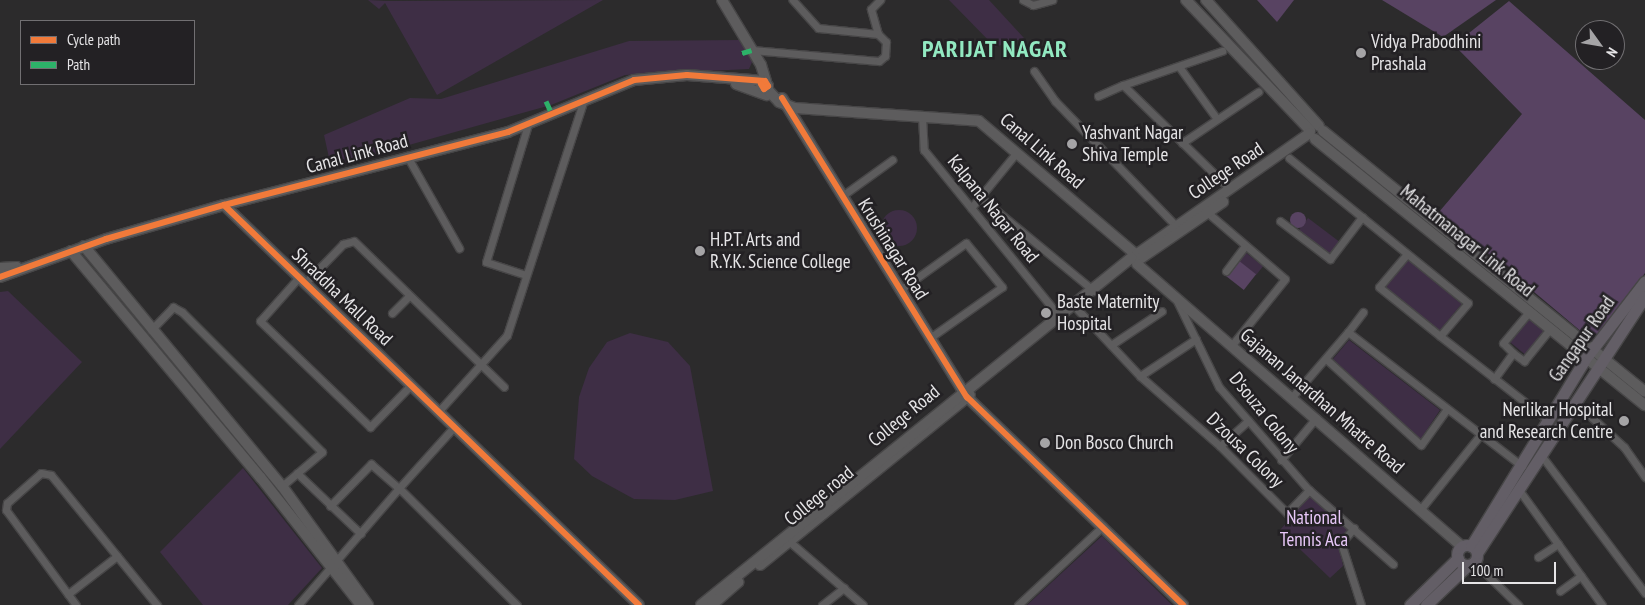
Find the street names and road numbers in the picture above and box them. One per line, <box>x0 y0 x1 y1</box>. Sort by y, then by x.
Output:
street label: Canal Link Road <box>995 108 1089 194</box>
street label: Canal Link Road <box>304 129 410 179</box>
street label: College Road <box>1184 138 1268 204</box>
street label: Kalpana Nagar Road <box>943 150 1043 268</box>
street label: Mahatmanagar Link Road <box>1395 180 1539 302</box>
street label: Krushinagar Road <box>853 194 933 304</box>
street label: Shraddha Mall Road <box>287 243 397 351</box>
street label: Gangapur Road <box>1544 292 1620 386</box>
street label: Gajanan Janardhan Mhatre Road <box>1235 324 1409 478</box>
street label: D'souza Colony <box>1224 368 1304 458</box>
street label: College Road <box>864 380 944 452</box>
street label: D'zousa Colony <box>1202 408 1288 492</box>
street label: College road <box>780 461 858 531</box>

